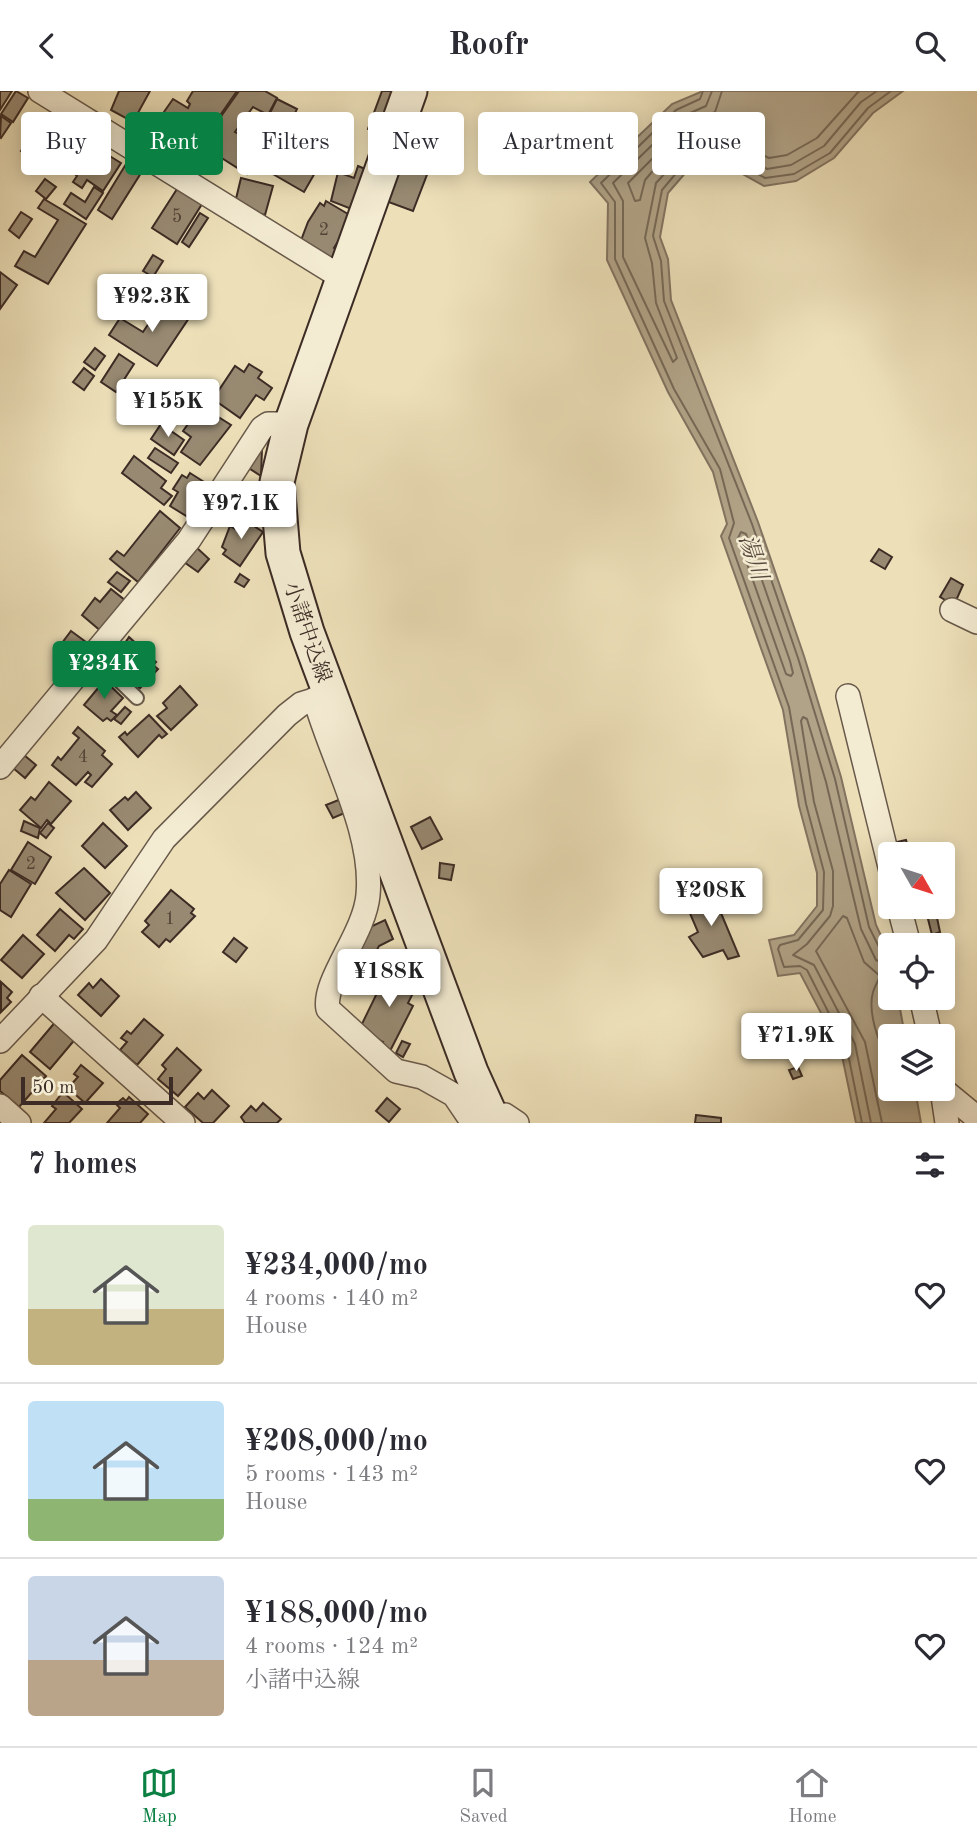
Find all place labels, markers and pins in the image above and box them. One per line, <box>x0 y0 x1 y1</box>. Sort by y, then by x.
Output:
pin: ¥92.3K <box>95 275 209 334</box>
pin: ¥155K <box>119 379 217 439</box>
pin: ¥97.1K <box>184 482 298 541</box>
pin: ¥234K <box>55 641 153 701</box>
pin: ¥208K <box>662 869 760 928</box>
pin: ¥188K <box>340 949 438 1009</box>
pin: ¥71.9K <box>739 1013 853 1073</box>

